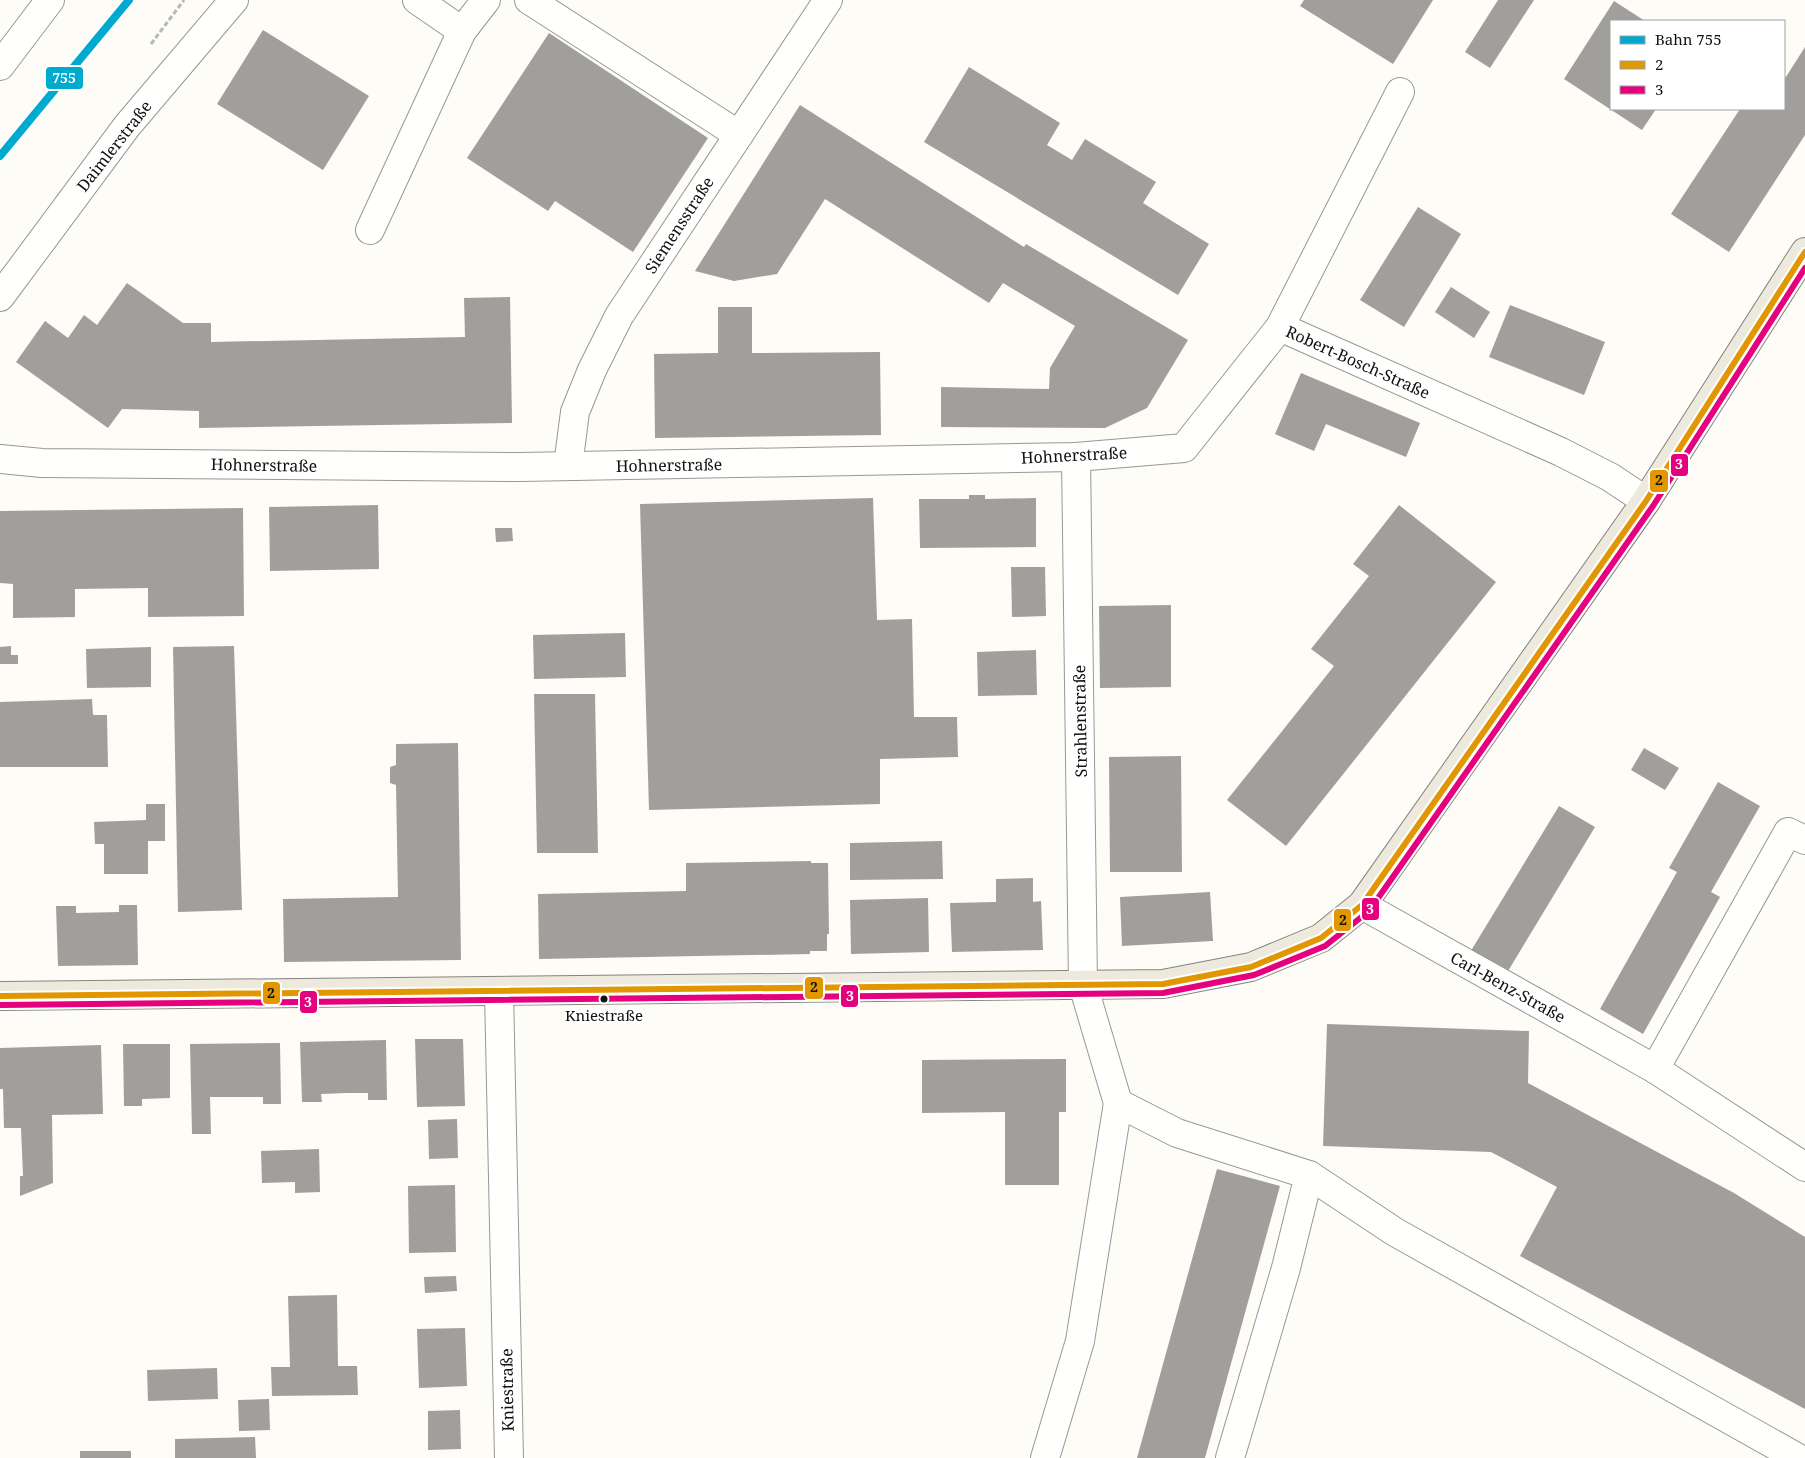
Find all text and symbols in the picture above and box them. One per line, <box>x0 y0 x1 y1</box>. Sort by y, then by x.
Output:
legend <box>1610 20 1785 110</box>
text: Bahn 755 <box>1655 29 1722 49</box>
text: 2 <box>1655 54 1663 74</box>
line badge: 755 <box>45 66 84 90</box>
text: 755 <box>52 68 76 87</box>
text: 3 <box>1655 79 1663 99</box>
street label: Daimlerstraße <box>71 96 157 196</box>
street label: Siemensstraße <box>639 172 719 278</box>
street label: Robert-Bosch-Straße <box>1282 320 1434 404</box>
street label: Hohnerstraße <box>1020 441 1128 469</box>
street label: Hohnerstraße <box>211 453 317 477</box>
street label: Hohnerstraße <box>616 453 722 477</box>
line badge: 3 <box>1670 453 1689 477</box>
text: 3 <box>1675 454 1683 473</box>
line badge: 2 <box>1649 469 1669 493</box>
text: 2 <box>1655 470 1663 489</box>
street label: Strahlenstraße <box>1068 665 1092 777</box>
line badge: 3 <box>1361 897 1380 921</box>
text: 3 <box>1366 899 1374 918</box>
line badge: 2 <box>1333 908 1352 932</box>
text: 2 <box>1339 910 1347 929</box>
street label: Carl-Benz-Straße <box>1447 946 1569 1028</box>
line badge: 2 <box>804 976 824 1000</box>
text: 2 <box>810 977 818 996</box>
line badge: 2 <box>262 981 281 1005</box>
text: 2 <box>267 983 275 1002</box>
line badge: 3 <box>840 984 859 1008</box>
text: 3 <box>846 986 854 1005</box>
line badge: 3 <box>299 990 318 1014</box>
text: 3 <box>304 992 312 1011</box>
marker: Kniestraße <box>599 994 609 1004</box>
place label: Kniestraße <box>565 1005 643 1025</box>
street label: Kniestraße <box>495 1348 519 1432</box>

